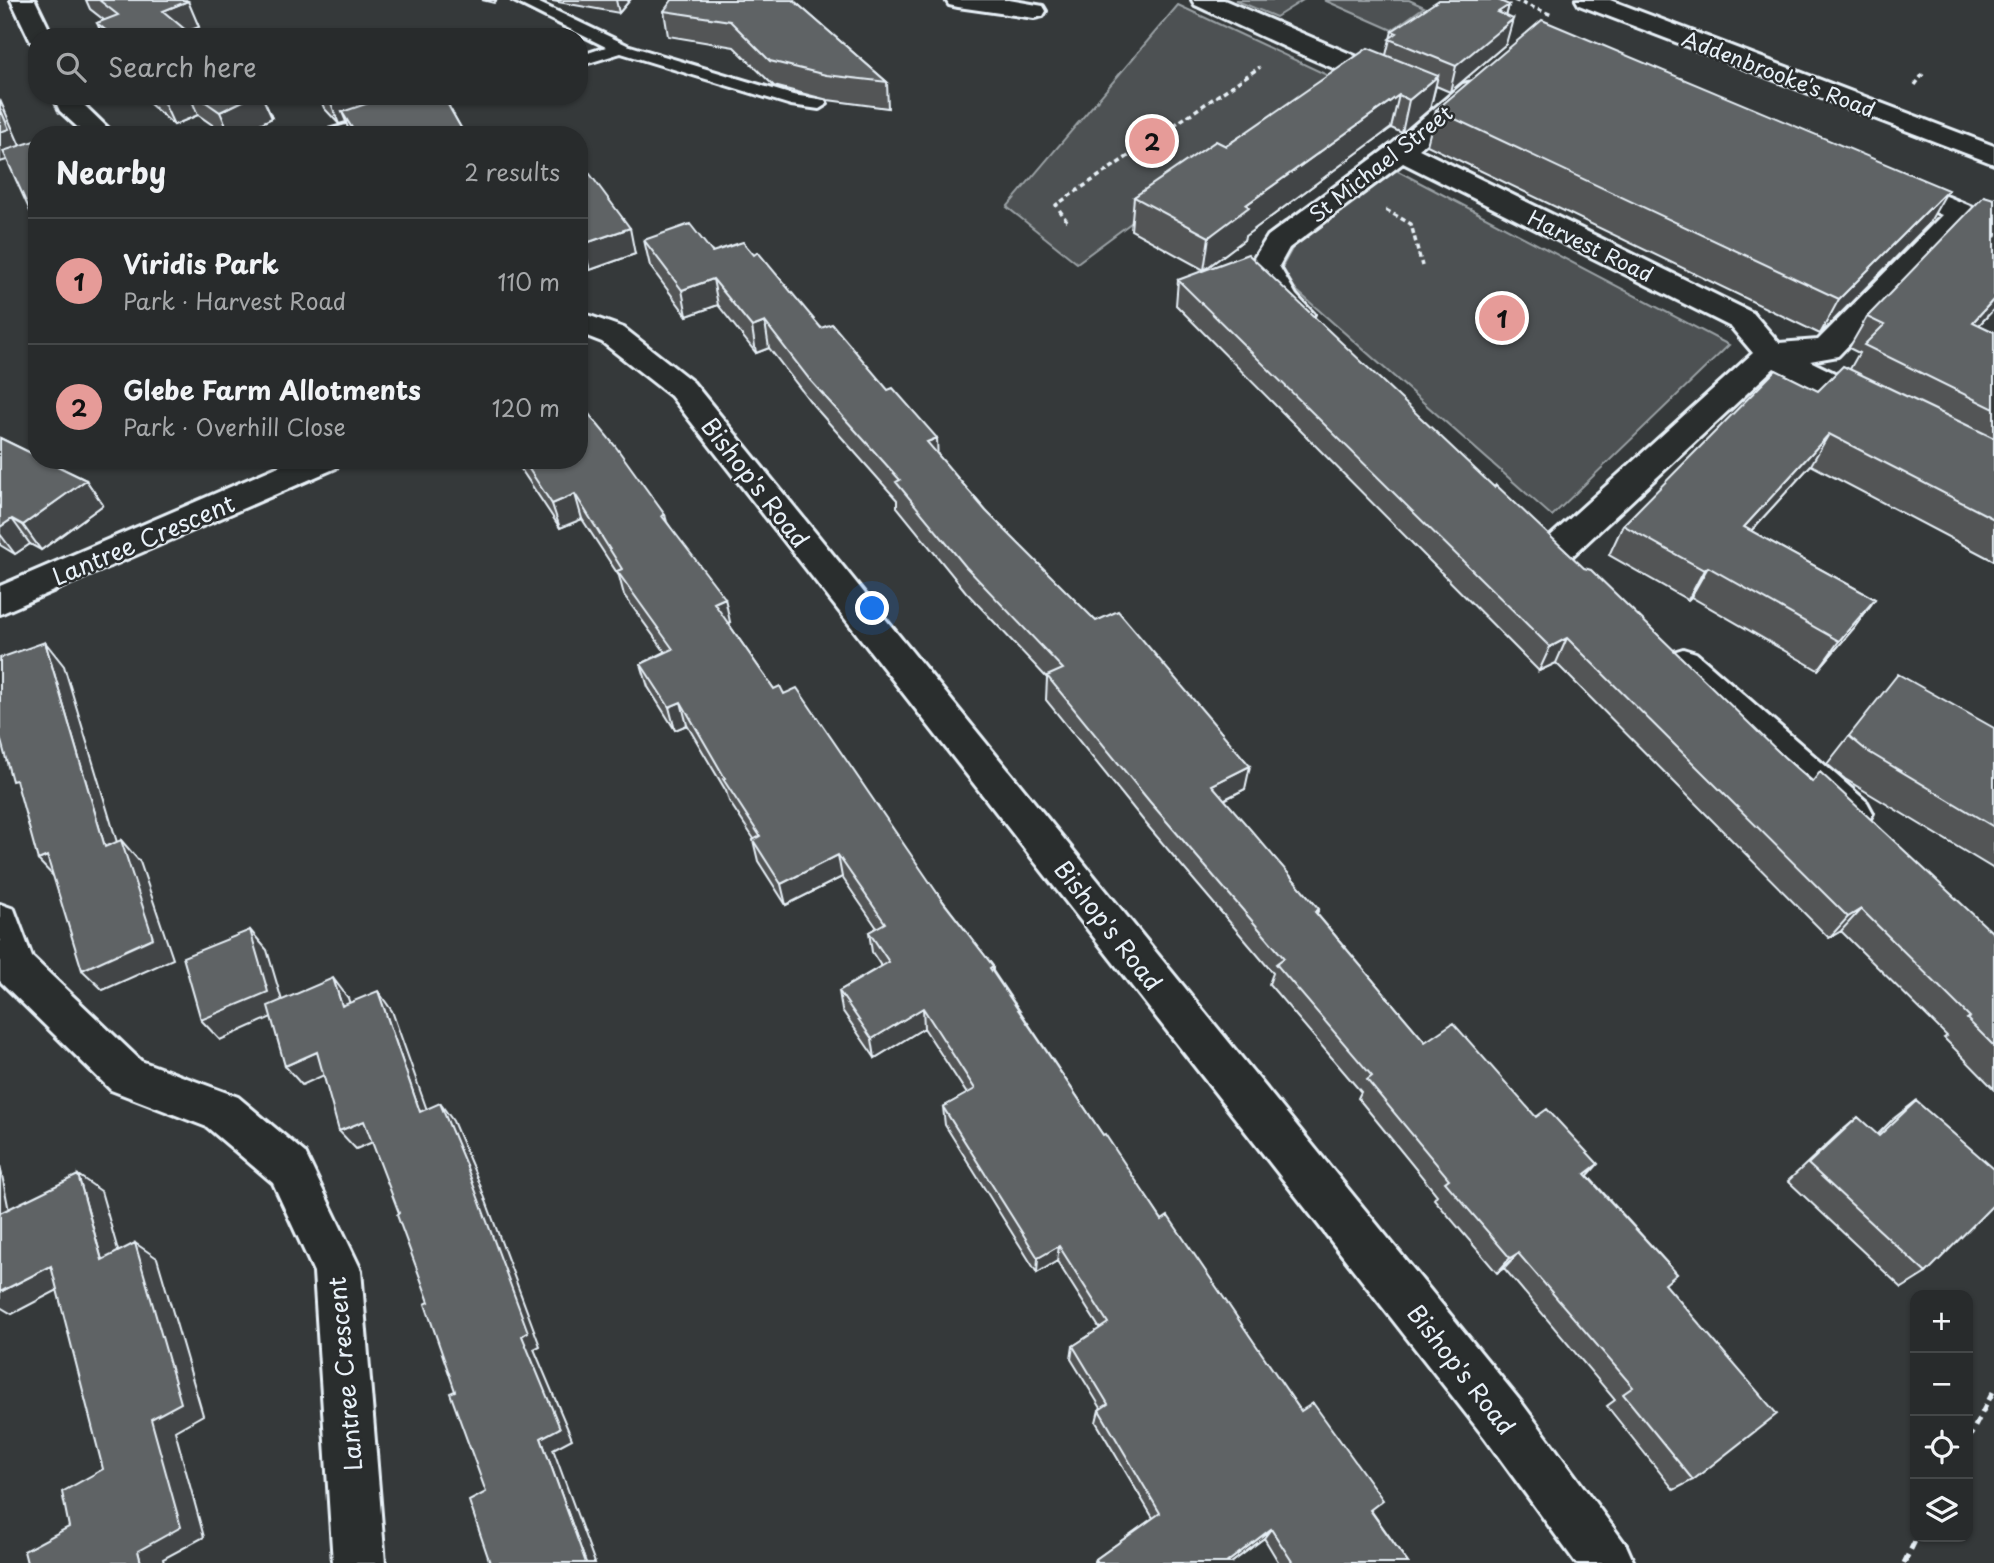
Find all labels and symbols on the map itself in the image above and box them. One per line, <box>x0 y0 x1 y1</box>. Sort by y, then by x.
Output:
street label: Addenbrooke's Road <box>1678 21 1880 125</box>
street label: St Michael Street <box>1301 97 1459 229</box>
pin: 2 <box>1129 115 1175 167</box>
street label: Harvest Road <box>1523 201 1659 289</box>
pin: 1 <box>1479 292 1525 344</box>
street label: Bishop's Road <box>693 409 819 555</box>
street label: Lantree Crescent <box>46 484 240 594</box>
your location <box>855 591 889 625</box>
street label: Bishop's Road <box>1046 852 1172 998</box>
street label: Lantree Crescent <box>318 1275 370 1473</box>
street label: Bishop's Road <box>1399 1296 1525 1442</box>

